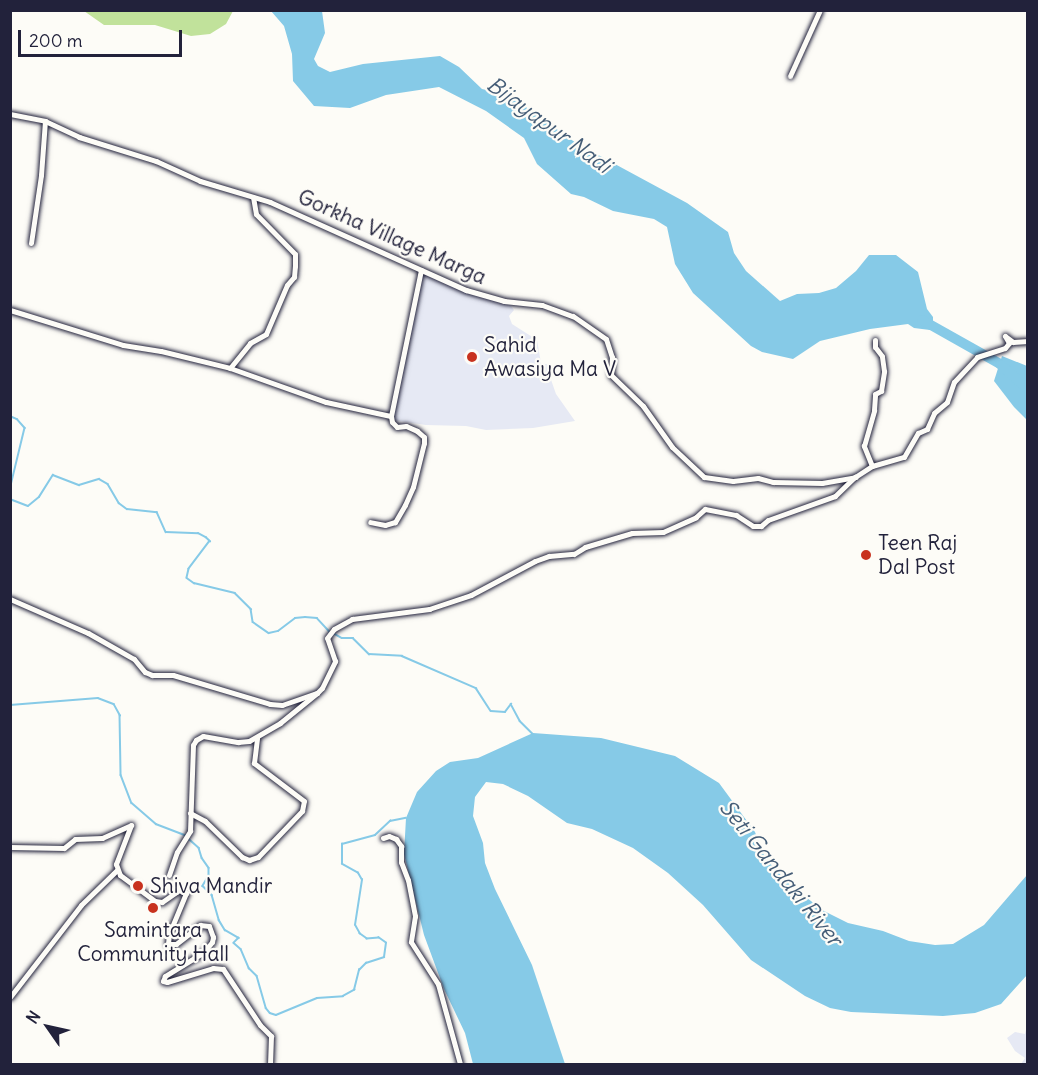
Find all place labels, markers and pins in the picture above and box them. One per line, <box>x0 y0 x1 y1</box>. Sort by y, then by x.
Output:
place label: Sahid Awasiya Ma V <box>484 332 616 382</box>
marker: Sahid Awasiya Ma V <box>465 350 479 364</box>
place label: Teen Raj Dal Post <box>878 530 957 580</box>
marker: Teen Raj Dal Post <box>859 548 873 562</box>
place label: Shiva Mandir <box>150 873 272 899</box>
marker: Shiva Mandir <box>131 879 145 893</box>
marker: Samintara Community Hall <box>146 901 160 915</box>
place label: Samintara Community Hall <box>77 917 229 967</box>

